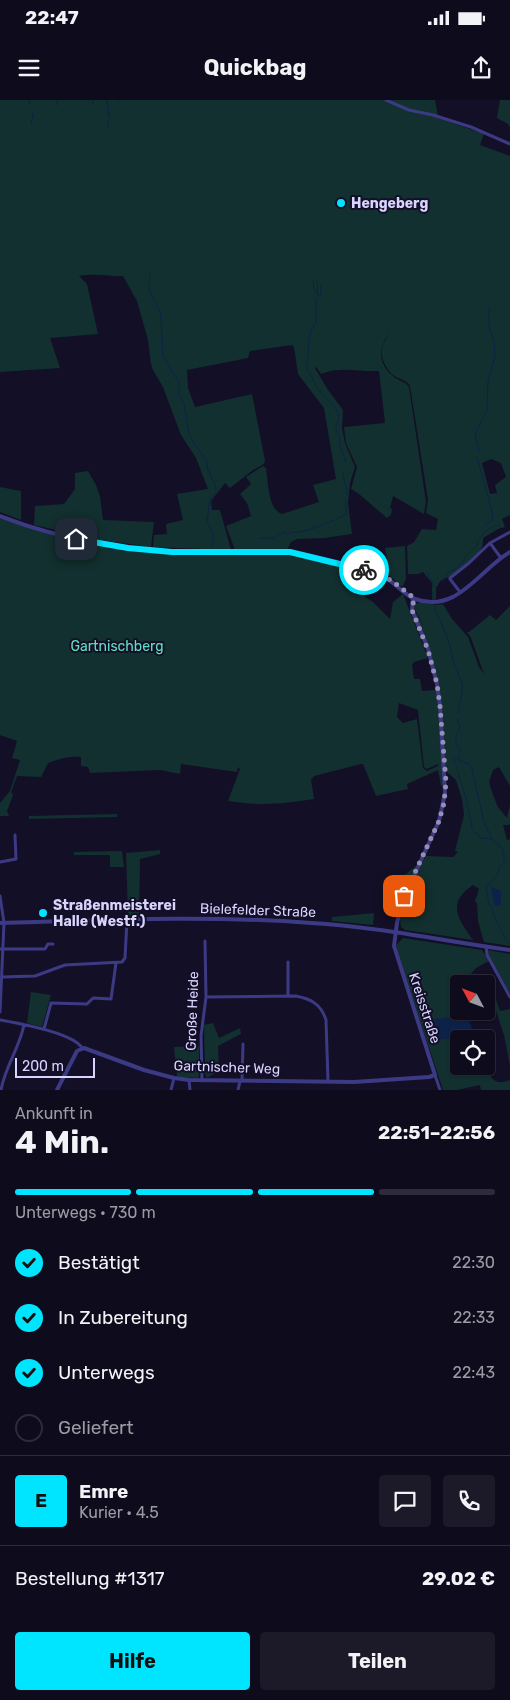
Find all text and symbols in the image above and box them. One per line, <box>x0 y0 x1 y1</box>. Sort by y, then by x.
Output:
text: 22:47 <box>25 6 79 29</box>
icon: menu <box>15 54 43 82</box>
text: Quickbag <box>204 54 306 81</box>
icon: share <box>467 54 495 82</box>
place label: Hengeberg <box>351 195 428 212</box>
marker: Hengeberg <box>335 197 347 209</box>
pin <box>55 518 97 560</box>
icon: home <box>62 525 90 553</box>
courier <box>339 545 389 595</box>
icon: bike <box>350 556 378 584</box>
park label: Gartnischberg <box>70 638 164 655</box>
pin <box>383 875 425 917</box>
icon: bag <box>390 882 418 910</box>
place label: Straßenmeisterei Halle (Westf.) <box>53 897 176 930</box>
street label: Bielefelder Straße <box>200 900 316 921</box>
marker: Straßenmeisterei Halle (Westf.) <box>37 907 49 919</box>
street label: Große Heide <box>183 971 202 1051</box>
street label: Kreisstraße <box>405 971 444 1046</box>
north arrow <box>450 975 495 1020</box>
map controls <box>450 975 495 1075</box>
button: locate <box>450 1030 495 1075</box>
scale bar <box>15 1055 95 1078</box>
street label: Gartnischer Weg <box>173 1057 280 1078</box>
text: 200 m <box>22 1058 64 1075</box>
text: Ankunft in <box>15 1104 93 1123</box>
text: 22:51–22:56 <box>378 1121 495 1144</box>
text: 4 Min. <box>15 1123 109 1161</box>
text: Unterwegs · 730 m <box>15 1203 156 1222</box>
icon: check <box>15 1249 43 1277</box>
text: Bestätigt <box>58 1251 140 1274</box>
text: 22:30 <box>452 1253 495 1272</box>
icon: check <box>15 1304 43 1332</box>
text: In Zubereitung <box>58 1306 188 1329</box>
text: 22:33 <box>453 1308 495 1327</box>
icon: check <box>15 1359 43 1387</box>
text: Unterwegs <box>58 1361 155 1384</box>
text: 22:43 <box>453 1363 495 1382</box>
text: Geliefert <box>58 1416 134 1439</box>
button: chat <box>379 1475 431 1527</box>
button: phone <box>443 1475 495 1527</box>
text: Emre <box>79 1480 128 1503</box>
text: E <box>35 1489 47 1512</box>
text: Kurier · 4.5 <box>79 1503 159 1522</box>
text: Bestellung #1317 <box>15 1567 165 1590</box>
text: 29.02 € <box>422 1567 495 1590</box>
button: Hilfe <box>15 1632 250 1690</box>
button: Teilen <box>260 1632 495 1690</box>

